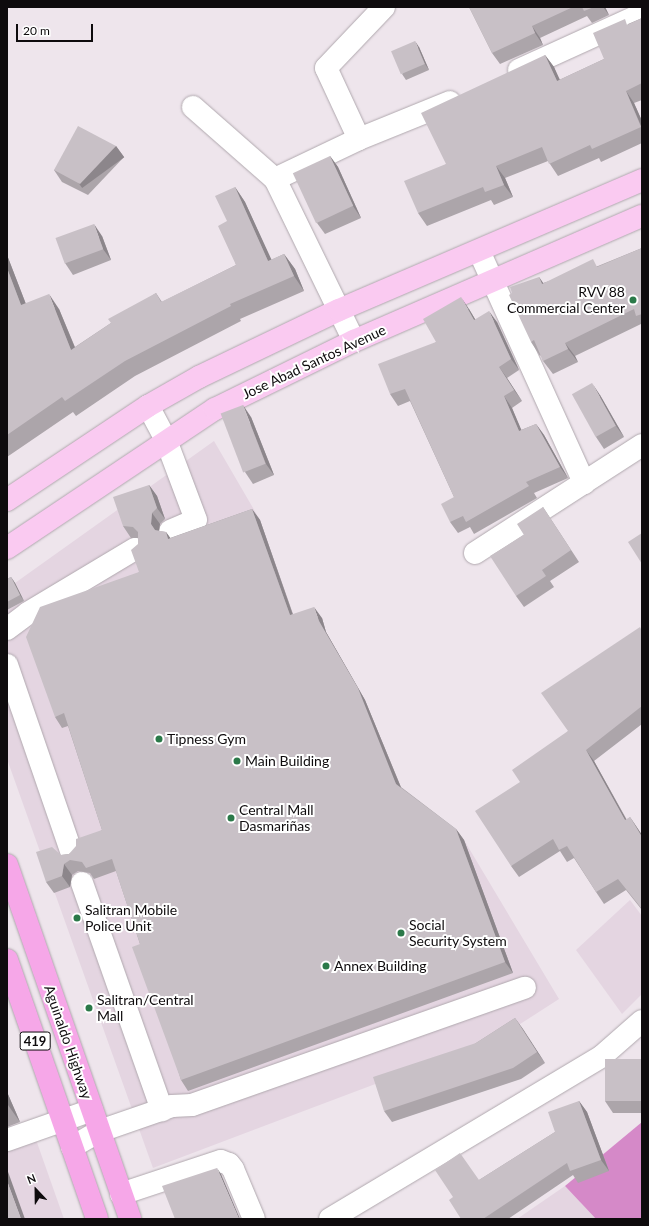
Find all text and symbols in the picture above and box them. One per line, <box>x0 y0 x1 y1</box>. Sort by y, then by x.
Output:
scale bar <box>18 16 95 42</box>
text: 20 m <box>23 23 50 38</box>
place label: RVV 88 Commercial Center <box>507 284 625 316</box>
marker: RVV 88 Commercial Center <box>628 295 638 305</box>
street label: Jose Abad Santos Avenue <box>239 321 389 403</box>
place label: Tipness Gym <box>167 731 246 747</box>
marker: Tipness Gym <box>154 734 164 744</box>
place label: Main Building <box>245 753 329 769</box>
marker: Main Building <box>232 756 242 766</box>
place label: Central Mall Dasmariñas <box>239 802 314 834</box>
marker: Central Mall Dasmariñas <box>226 813 236 823</box>
place label: Salitran Mobile Police Unit <box>85 902 177 934</box>
marker: Salitran Mobile Police Unit <box>72 913 82 923</box>
place label: Social Security System <box>409 917 507 950</box>
marker: Social Security System <box>396 928 406 938</box>
place label: Annex Building <box>334 958 427 974</box>
marker: Annex Building <box>321 961 331 971</box>
street label: Aguinaldo Highway <box>41 983 95 1101</box>
place label: Salitran/Central Mall <box>97 992 194 1024</box>
marker: Salitran/Central Mall <box>84 1003 94 1013</box>
road number: 419 <box>19 1030 51 1052</box>
north arrow <box>16 1170 56 1210</box>
text: N <box>25 1171 38 1186</box>

